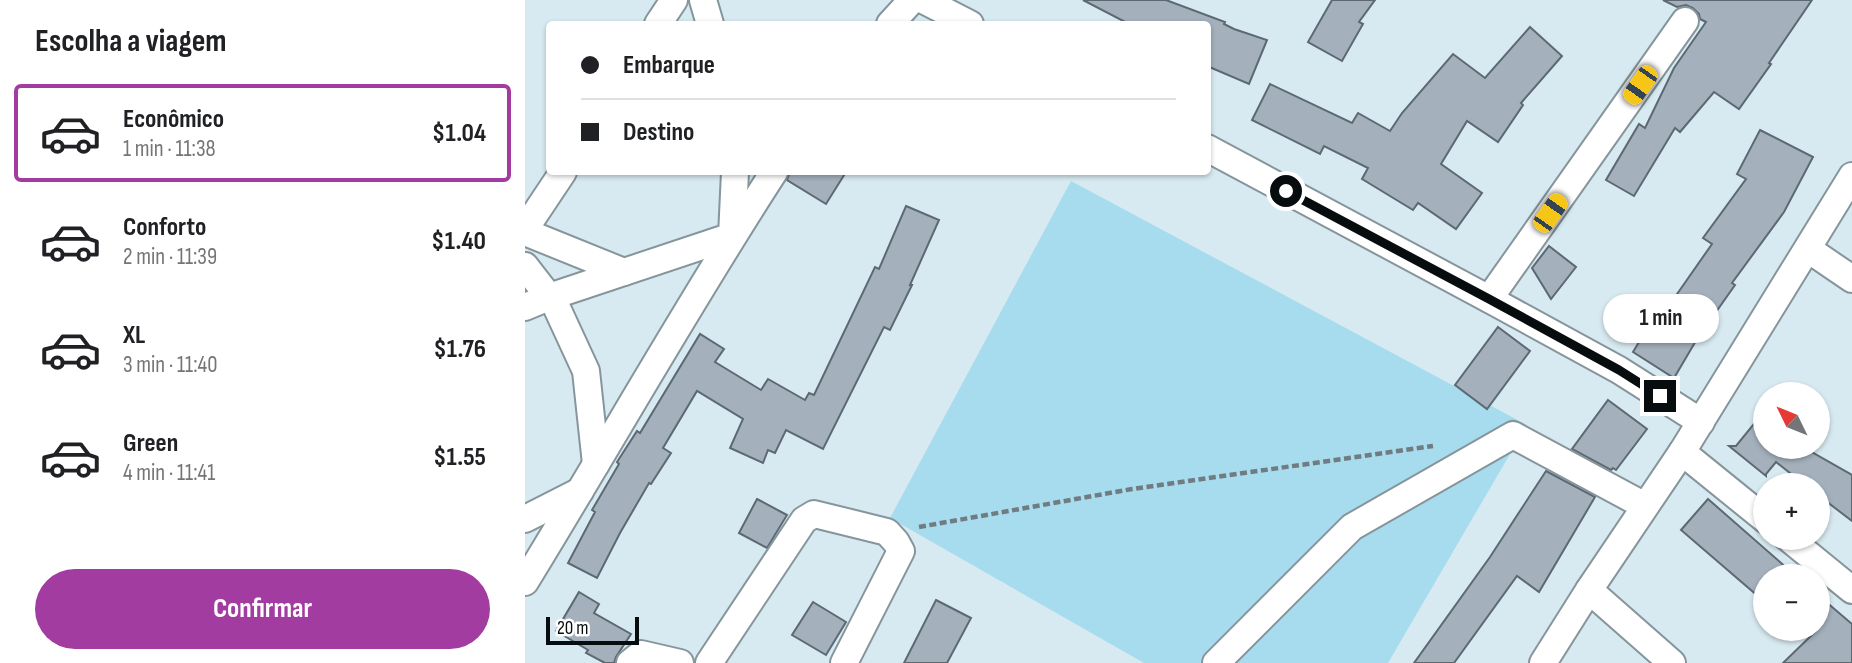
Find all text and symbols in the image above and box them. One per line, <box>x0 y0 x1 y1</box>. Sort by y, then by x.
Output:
text: Escolha a viagem <box>35 22 227 61</box>
text: Embarque <box>623 50 715 81</box>
car <box>1620 62 1661 108</box>
icon: car <box>39 102 102 165</box>
text: Econômico <box>123 104 224 135</box>
text: Destino <box>623 117 694 148</box>
text: $1.04 <box>432 118 486 149</box>
text: 1 min · 11:38 <box>123 135 216 163</box>
route start <box>1270 175 1302 207</box>
car <box>1530 190 1571 236</box>
icon: car <box>39 210 102 273</box>
text: Conforto <box>123 212 206 243</box>
text: $1.40 <box>431 226 486 257</box>
text: 2 min · 11:39 <box>123 243 217 271</box>
callout: 1 min <box>1602 294 1718 344</box>
text: 1 min <box>1640 304 1682 332</box>
icon: car <box>39 318 102 381</box>
text: XL <box>123 320 145 351</box>
text: $1.76 <box>433 334 486 365</box>
text: 3 min · 11:40 <box>123 351 217 379</box>
route end <box>1644 380 1676 412</box>
north arrow <box>1753 382 1831 458</box>
map controls <box>1753 382 1830 641</box>
icon: car <box>39 426 102 489</box>
text: Green <box>123 428 178 459</box>
text: $1.55 <box>433 442 486 473</box>
text: 4 min · 11:41 <box>123 459 215 487</box>
button: + <box>1753 473 1830 550</box>
button: − <box>1753 564 1830 641</box>
button: Confirmar <box>35 569 490 649</box>
scale bar <box>546 614 639 646</box>
text: 20 m <box>557 617 589 640</box>

